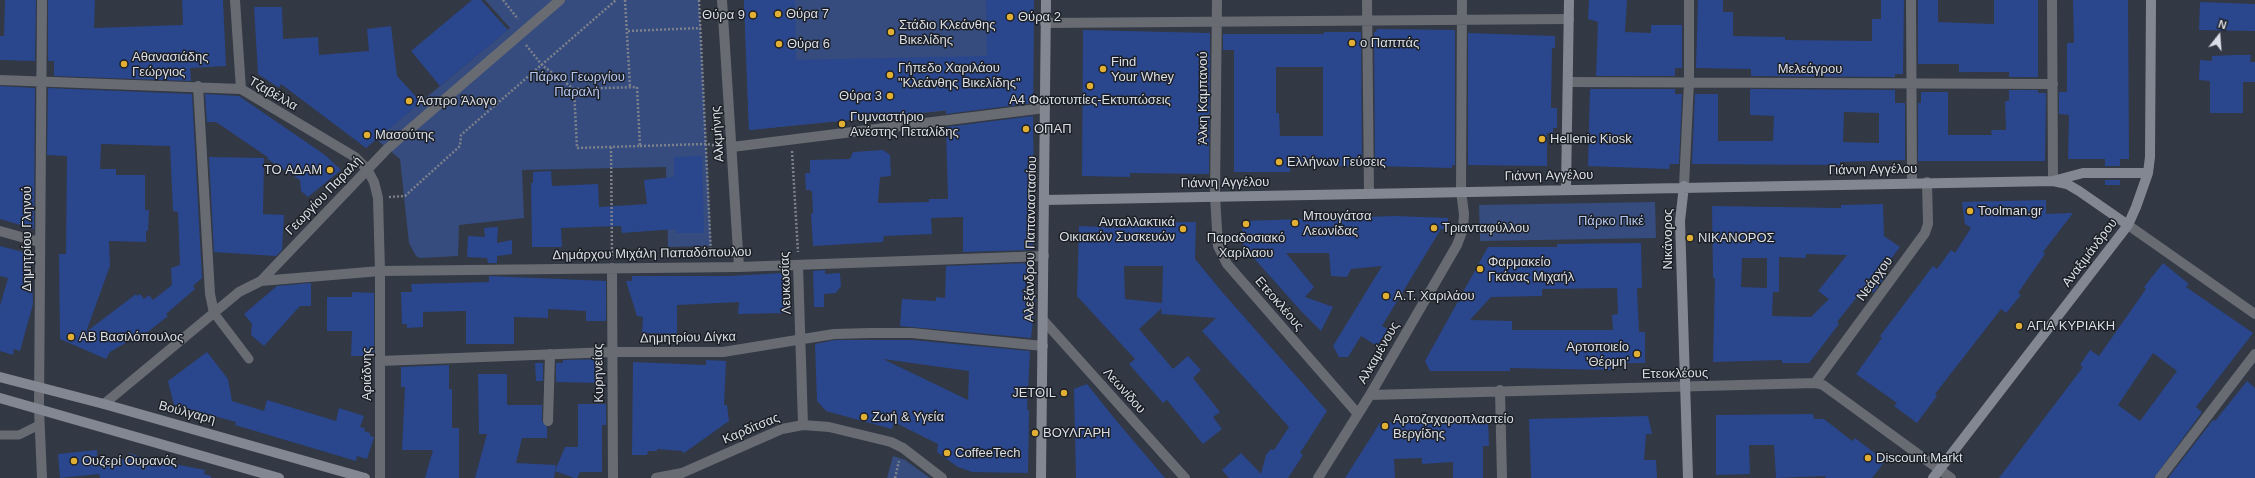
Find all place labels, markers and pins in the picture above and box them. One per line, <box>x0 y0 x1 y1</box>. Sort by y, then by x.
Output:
place label: Θύρα 7 <box>786 6 829 22</box>
place label: Θύρα 9 <box>702 7 745 23</box>
marker: Θύρα 7 <box>773 9 783 19</box>
place label: Θύρα 2 <box>1018 9 1061 25</box>
marker: Θύρα 9 <box>748 10 758 20</box>
marker: Θύρα 2 <box>1005 12 1015 22</box>
place label: Στάδιο Κλεάνθης Βικελίδης <box>899 17 996 48</box>
marker: Στάδιο Κλεάνθης Βικελίδης <box>886 27 896 37</box>
place label: ο Παππάς <box>1360 35 1419 51</box>
place label: Θύρα 6 <box>787 36 830 52</box>
marker: ο Παππάς <box>1347 38 1357 48</box>
marker: Θύρα 6 <box>774 39 784 49</box>
place label: Αθανασιάδης Γεώργιος <box>132 49 209 80</box>
place label: Find Your Whey <box>1111 54 1174 85</box>
marker: Αθανασιάδης Γεώργιος <box>119 59 129 69</box>
place label: Γήπεδο Χαριλάου "Κλεάνθης Βικελίδης" <box>898 60 1021 91</box>
marker: Find Your Whey <box>1098 64 1108 74</box>
marker: Γήπεδο Χαριλάου "Κλεάνθης Βικελίδης" <box>885 70 895 80</box>
marker: Α4 Φωτοτυπίες-Εκτυπώσεις <box>1085 81 1095 91</box>
place label: Θύρα 3 <box>839 88 882 104</box>
marker: Θύρα 3 <box>885 91 895 101</box>
place label: Α4 Φωτοτυπίες-Εκτυπώσεις <box>1009 92 1171 108</box>
place label: Άσπρο Άλογο <box>417 93 497 109</box>
marker: Άσπρο Άλογο <box>404 96 414 106</box>
place label: Γυμναστήριο Ανέστης Πεταλίδης <box>850 109 959 140</box>
marker: Γυμναστήριο Ανέστης Πεταλίδης <box>837 119 847 129</box>
place label: ΟΠΑΠ <box>1034 121 1072 137</box>
marker: ΟΠΑΠ <box>1021 124 1031 134</box>
place label: Μασούτης <box>375 127 434 143</box>
marker: Μασούτης <box>362 130 372 140</box>
place label: Hellenic Kiosk <box>1550 131 1632 147</box>
marker: Hellenic Kiosk <box>1537 134 1547 144</box>
place label: Ελλήνων Γεύσεις <box>1287 154 1386 170</box>
marker: Ελλήνων Γεύσεις <box>1274 157 1284 167</box>
place label: ΤΟ ΑΔΑΜ <box>264 162 322 178</box>
marker: ΤΟ ΑΔΑΜ <box>325 165 335 175</box>
place label: Toolman.gr <box>1978 203 2042 219</box>
marker: Toolman.gr <box>1965 206 1975 216</box>
place label: Μπουγάτσα Λεωνίδας <box>1303 208 1371 239</box>
place label: Ανταλλακτικά Οικιακών Συσκευών <box>1059 214 1175 245</box>
marker: Μπουγάτσα Λεωνίδας <box>1290 218 1300 228</box>
marker: Παραδοσιακό Χαρίλαου <box>1241 219 1251 229</box>
place label: Τριανταφύλλου <box>1442 220 1529 236</box>
marker: Τριανταφύλλου <box>1429 223 1439 233</box>
marker: Ανταλλακτικά Οικιακών Συσκευών <box>1178 224 1188 234</box>
place label: Παραδοσιακό Χαρίλαου <box>1207 230 1285 261</box>
place label: ΝΙΚΑΝΟΡΟΣ <box>1698 230 1775 246</box>
marker: ΝΙΚΑΝΟΡΟΣ <box>1685 233 1695 243</box>
place label: Φαρμακείο Γκάνας Μιχαήλ <box>1488 254 1574 285</box>
marker: Φαρμακείο Γκάνας Μιχαήλ <box>1475 264 1485 274</box>
place label: Α.Τ. Χαριλάου <box>1394 288 1475 304</box>
marker: Α.Τ. Χαριλάου <box>1381 291 1391 301</box>
place label: ΑΓΙΑ ΚΥΡΙΑΚΗ <box>2027 318 2115 334</box>
marker: ΑΓΙΑ ΚΥΡΙΑΚΗ <box>2014 321 2024 331</box>
place label: ΑΒ Βασιλόπουλος <box>79 329 183 345</box>
marker: ΑΒ Βασιλόπουλος <box>66 332 76 342</box>
place label: Αρτοποιείο 'Θέρμη' <box>1566 339 1629 370</box>
marker: Αρτοποιείο 'Θέρμη' <box>1632 349 1642 359</box>
place label: JETOIL <box>1012 385 1056 401</box>
marker: JETOIL <box>1059 388 1069 398</box>
place label: Ζωή & Υγεία <box>872 409 944 425</box>
place label: Αρτοζαχαροπλαστείο Βεργίδης <box>1393 411 1514 442</box>
marker: Ζωή & Υγεία <box>859 412 869 422</box>
marker: Αρτοζαχαροπλαστείο Βεργίδης <box>1380 421 1390 431</box>
place label: ΒΟΥΛΓΑΡΗ <box>1043 425 1110 441</box>
marker: ΒΟΥΛΓΑΡΗ <box>1030 428 1040 438</box>
place label: CoffeeTech <box>955 445 1021 461</box>
marker: CoffeeTech <box>942 448 952 458</box>
place label: Discount Markt <box>1876 450 1963 466</box>
place label: Ουζερί Ουρανός <box>82 453 177 469</box>
marker: Discount Markt <box>1863 453 1873 463</box>
marker: Ουζερί Ουρανός <box>69 456 79 466</box>

